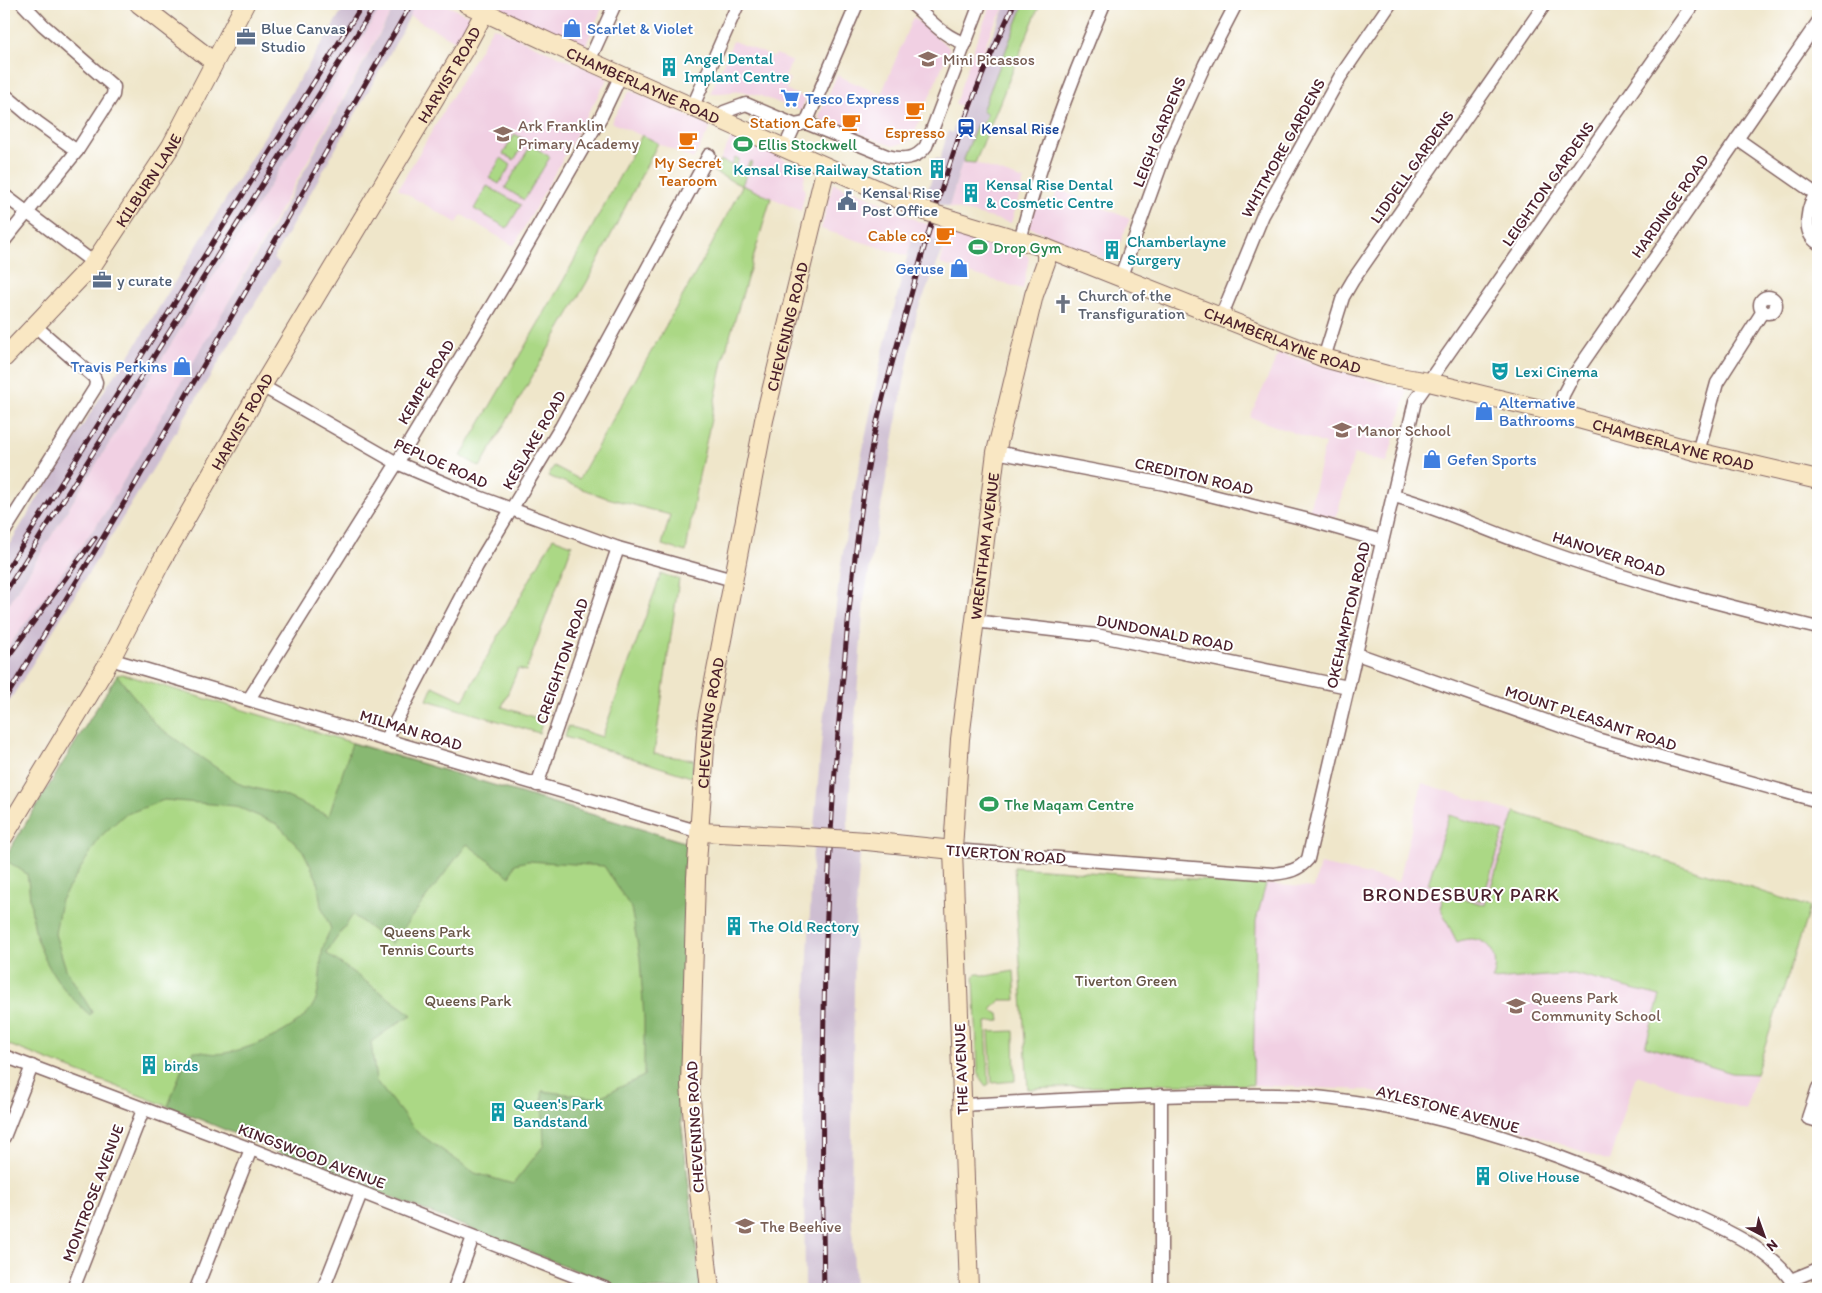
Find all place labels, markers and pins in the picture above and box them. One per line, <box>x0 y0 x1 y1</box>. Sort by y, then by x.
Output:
shop icon: Scarlet & Violet <box>561 17 583 39</box>
place label: Blue Canvas Studio <box>261 19 346 56</box>
place label: Scarlet & Violet <box>587 19 693 38</box>
office icon: Blue Canvas Studio <box>235 26 257 48</box>
school or university icon: Mini Picassos <box>917 48 939 70</box>
place label: Angel Dental Implant Centre <box>684 49 790 86</box>
place label: Mini Picassos <box>943 50 1035 69</box>
building icon: Angel Dental Implant Centre <box>658 56 680 78</box>
supermarket icon: Tesco Express <box>779 87 801 109</box>
place label: Tesco Express <box>805 89 899 108</box>
cafe icon: Espresso <box>904 99 926 121</box>
cafe icon: Station Cafe <box>840 111 862 133</box>
place label: Station Cafe <box>750 113 836 132</box>
place label: Ark Franklin Primary Academy <box>518 116 639 153</box>
station icon: Kensal Rise <box>955 117 977 139</box>
place label: Kensal Rise <box>981 119 1059 138</box>
school or university icon: Ark Franklin Primary Academy <box>492 123 514 145</box>
place label: Espresso <box>885 123 945 142</box>
cafe icon: My Secret Tearoom <box>677 129 699 151</box>
sports icon: Ellis Stockwell <box>732 133 754 155</box>
place label: Ellis Stockwell <box>758 135 858 154</box>
place label: My Secret Tearoom <box>654 153 722 190</box>
building icon: Kensal Rise Railway Station <box>926 158 948 180</box>
place label: Kensal Rise Railway Station <box>733 160 922 179</box>
place label: Kensal Rise Dental & Cosmetic Centre <box>986 175 1114 212</box>
building icon: Kensal Rise Dental & Cosmetic Centre <box>960 182 982 204</box>
place label: Kensal Rise Post Office <box>862 183 940 220</box>
public building icon: Kensal Rise Post Office <box>836 190 858 212</box>
cafe icon: Cable co. <box>934 224 956 246</box>
place label: Cable co. <box>868 226 930 245</box>
place label: Chamberlayne Surgery <box>1127 232 1227 269</box>
sports icon: Drop Gym <box>967 236 989 258</box>
place label: Drop Gym <box>993 238 1062 257</box>
building icon: Chamberlayne Surgery <box>1101 239 1123 261</box>
shop icon: Geruse <box>948 257 970 279</box>
place label: Geruse <box>895 259 944 278</box>
office icon: y curate <box>91 269 113 291</box>
place label: y curate <box>117 271 172 290</box>
place label: Church of the Transfiguration <box>1078 286 1185 323</box>
church icon: Church of the Transfiguration <box>1052 293 1074 315</box>
shop icon: Travis Perkins <box>171 355 193 377</box>
place label: Travis Perkins <box>71 357 167 376</box>
theatre icon: Lexi Cinema <box>1489 360 1511 382</box>
place label: Lexi Cinema <box>1515 362 1598 381</box>
place label: Alternative Bathrooms <box>1499 393 1576 430</box>
shop icon: Alternative Bathrooms <box>1473 400 1495 422</box>
school or university icon: Manor School <box>1331 419 1353 441</box>
place label: Manor School <box>1357 421 1451 440</box>
shop icon: Gefen Sports <box>1421 448 1443 470</box>
place label: Gefen Sports <box>1447 450 1537 469</box>
sports icon: The Maqam Centre <box>978 793 1000 815</box>
place label: The Maqam Centre <box>1004 795 1134 814</box>
building icon: The Old Rectory <box>723 915 745 937</box>
place label: The Old Rectory <box>749 917 859 936</box>
place label: Queens Park Community School <box>1531 988 1661 1025</box>
school or university icon: Queens Park Community School <box>1505 995 1527 1017</box>
building icon: birds <box>138 1054 160 1076</box>
place label: birds <box>164 1056 198 1075</box>
place label: Queen's Park Bandstand <box>513 1094 604 1131</box>
building icon: Queen's Park Bandstand <box>487 1101 509 1123</box>
building icon: Olive House <box>1472 1165 1494 1187</box>
place label: Olive House <box>1498 1167 1580 1186</box>
school or university icon: The Beehive <box>734 1215 756 1237</box>
place label: The Beehive <box>760 1217 842 1236</box>

